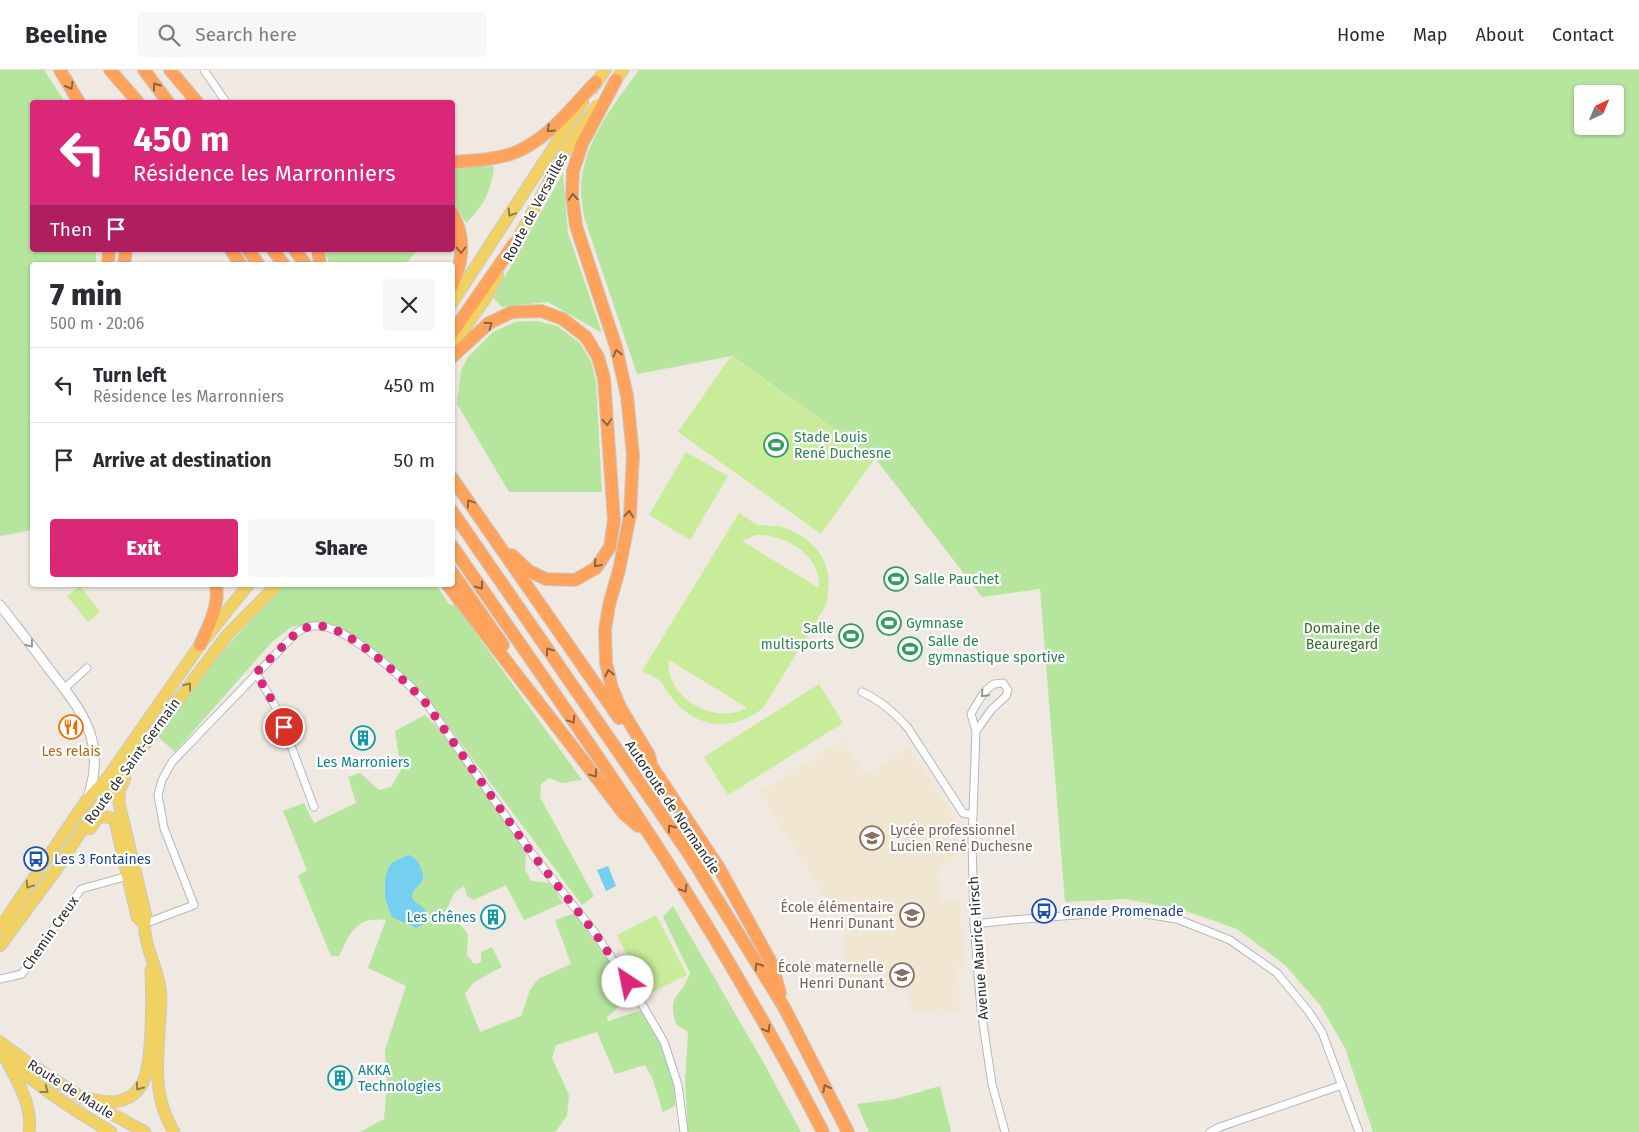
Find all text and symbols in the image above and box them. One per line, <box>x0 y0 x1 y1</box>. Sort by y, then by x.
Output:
search box <box>137 12 487 57</box>
text: Beeline <box>25 21 107 49</box>
icon: search <box>155 21 183 49</box>
text: Search here <box>195 23 297 46</box>
text: Home <box>1337 24 1385 46</box>
text: Map <box>1413 24 1447 46</box>
text: About <box>1475 24 1524 46</box>
text: Contact <box>1552 24 1614 46</box>
one-way arrow <box>64 81 74 90</box>
one-way arrow <box>153 82 162 92</box>
north arrow <box>1574 85 1624 135</box>
map controls <box>1574 85 1624 135</box>
text: 450 m <box>133 118 230 160</box>
icon: left <box>50 120 115 185</box>
one-way arrow <box>547 123 556 132</box>
street label: Route de Versailles <box>500 149 572 265</box>
text: Résidence les Marronniers <box>133 160 395 187</box>
one-way arrow <box>567 193 578 201</box>
one-way arrow <box>508 207 517 217</box>
icon: arrive <box>102 215 130 243</box>
text: Then <box>50 218 92 241</box>
one-way arrow <box>456 246 466 254</box>
text: 7 min <box>50 277 122 313</box>
button: close <box>383 279 435 331</box>
text: 500 m · 20:06 <box>50 314 144 333</box>
one-way arrow <box>483 322 493 331</box>
one-way arrow <box>612 348 623 357</box>
text: Turn left <box>93 364 167 387</box>
icon: left <box>50 371 78 399</box>
text: 450 m <box>384 374 435 397</box>
text: Résidence les Marronniers <box>93 387 284 406</box>
one-way arrow <box>602 418 613 426</box>
place label: Stade Louis René Duchesne <box>794 429 892 462</box>
sports icon: Stade Louis René Duchesne <box>763 432 789 458</box>
icon: arrive <box>50 446 78 474</box>
text: Arrive at destination <box>93 449 272 472</box>
text: 50 m <box>394 449 435 472</box>
one-way arrow <box>467 499 476 509</box>
one-way arrow <box>623 510 634 518</box>
button: Exit <box>50 519 238 577</box>
button: Share <box>248 519 435 577</box>
one-way arrow <box>594 558 603 567</box>
sports icon: Salle Pauchet <box>883 566 909 592</box>
place label: Salle Pauchet <box>914 571 1000 588</box>
one-way arrow <box>474 580 483 590</box>
sports icon: Gymnase <box>876 610 902 636</box>
place label: Gymnase <box>906 615 964 632</box>
place label: Salle multisports <box>761 620 834 653</box>
park label: Domaine de Beauregard <box>1304 620 1380 653</box>
sports icon: Salle multisports <box>838 623 864 649</box>
place label: Salle de gymnastique sportive <box>928 633 1065 666</box>
sports icon: Salle de gymnastique sportive <box>897 636 923 662</box>
one-way arrow <box>24 638 33 648</box>
one-way arrow <box>546 648 555 657</box>
one-way arrow <box>604 669 615 678</box>
one-way arrow <box>182 683 190 692</box>
one-way arrow <box>981 688 990 697</box>
street label: Route de Saint-Germain <box>81 695 184 828</box>
pin <box>263 706 305 748</box>
icon: arrive <box>270 713 298 741</box>
restaurant icon: Les relais <box>58 714 84 740</box>
one-way arrow <box>566 714 576 723</box>
building icon: Les Marroniers <box>350 725 376 751</box>
street label: Autoroute de Normandie <box>622 737 724 877</box>
place label: Les relais <box>41 743 101 760</box>
place label: Les Marroniers <box>316 754 410 771</box>
one-way arrow <box>588 768 597 778</box>
place label: Lycée professionnel Lucien René Duchesne <box>890 822 1033 855</box>
one-way arrow <box>668 825 677 834</box>
school or university icon: Lycée professionnel Lucien René Duchesne <box>859 825 885 851</box>
bus stop icon: Les 3 Fontaines <box>23 846 49 872</box>
place label: Les 3 Fontaines <box>54 851 151 868</box>
street label: Avenue Maurice Hirsch <box>965 876 992 1020</box>
one-way arrow <box>26 879 35 889</box>
one-way arrow <box>677 884 687 893</box>
street label: Chemin Creux <box>19 893 82 974</box>
place label: École élémentaire Henri Dunant <box>781 898 895 932</box>
bus stop icon: Grande Promenade <box>1031 898 1057 924</box>
school or university icon: École élémentaire Henri Dunant <box>899 902 925 928</box>
place label: Grande Promenade <box>1062 903 1184 920</box>
building icon: Les chênes <box>480 904 506 930</box>
place label: Les chênes <box>407 909 476 926</box>
position arrow <box>601 955 653 1007</box>
place label: École maternelle Henri Dunant <box>778 958 885 992</box>
one-way arrow <box>755 962 764 971</box>
school or university icon: École maternelle Henri Dunant <box>889 962 915 988</box>
one-way arrow <box>761 1023 771 1032</box>
street label: Route de Maule <box>24 1056 117 1123</box>
place label: AKKA Technologies <box>358 1062 441 1095</box>
building icon: AKKA Technologies <box>327 1065 353 1091</box>
one-way arrow <box>136 1081 145 1091</box>
one-way arrow <box>39 1084 48 1092</box>
one-way arrow <box>822 1085 832 1094</box>

